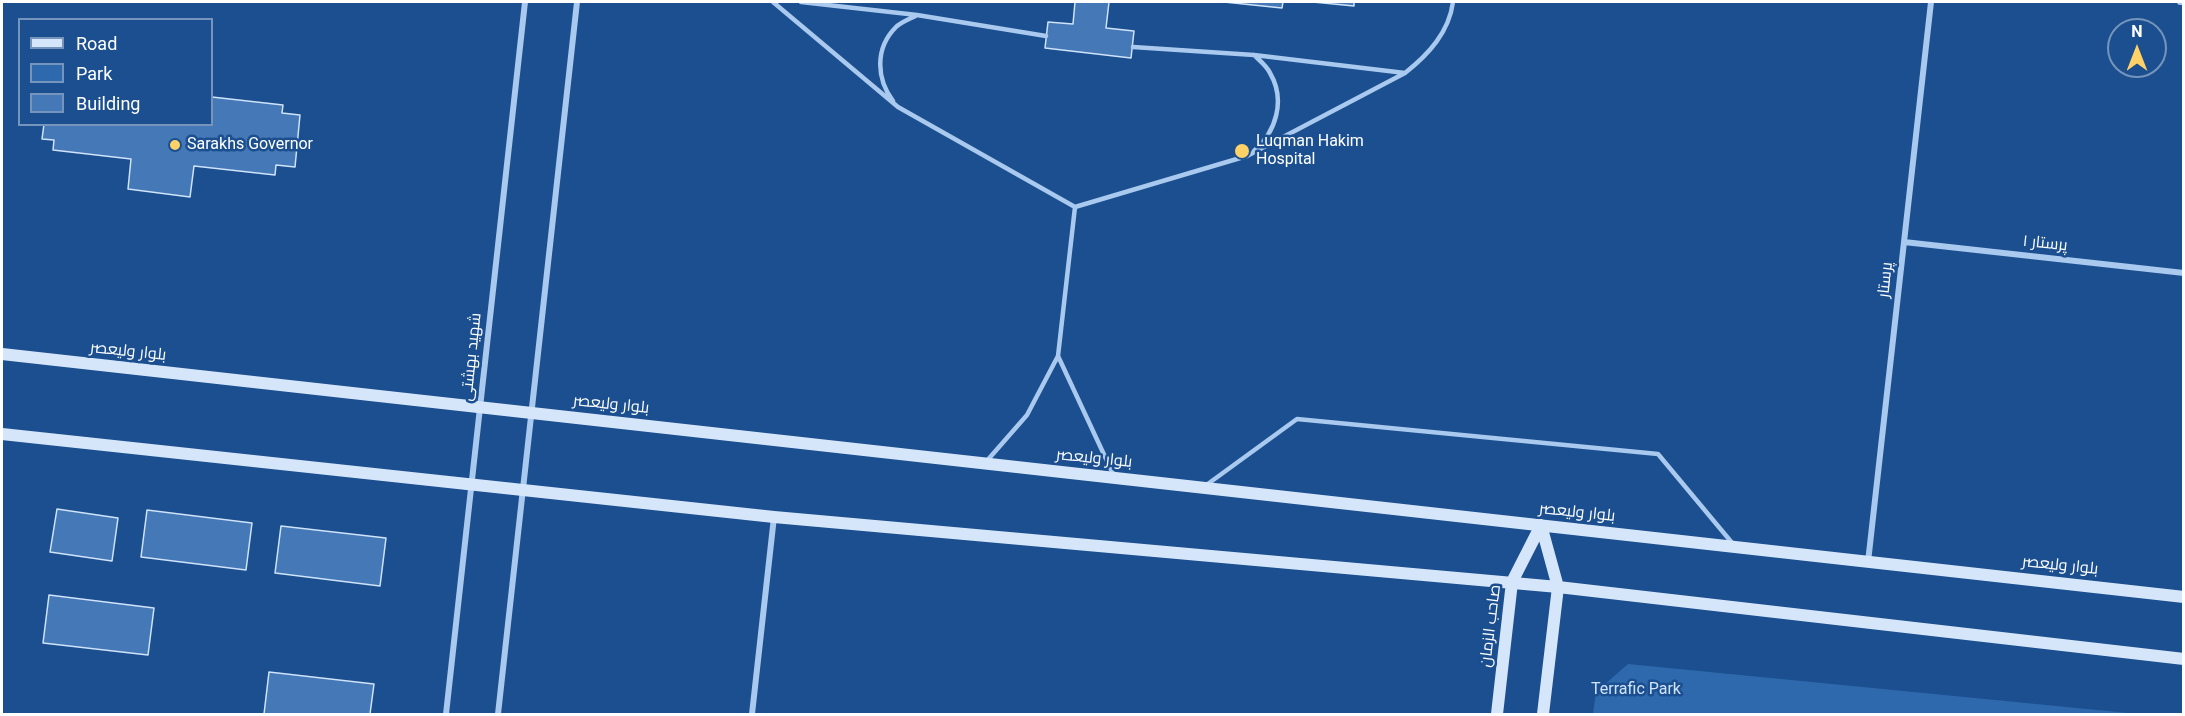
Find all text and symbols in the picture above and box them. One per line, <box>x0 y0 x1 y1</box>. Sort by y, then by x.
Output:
legend <box>18 18 213 126</box>
north arrow <box>2107 18 2167 78</box>
text: N <box>2131 22 2143 41</box>
text: Road <box>76 33 117 54</box>
text: Park <box>76 63 112 84</box>
text: Building <box>76 93 140 114</box>
place label: Luqman Hakim Hospital <box>1256 132 1364 170</box>
place label: Sarakhs Governor <box>187 135 313 155</box>
marker: Sarakhs Governor <box>168 138 182 152</box>
marker: Luqman Hakim Hospital <box>1233 142 1251 160</box>
street label: پرستار ۱ <box>2022 232 2068 256</box>
street label: پرستار <box>1875 261 1897 299</box>
street label: شهید بهشتی <box>458 312 486 402</box>
street label: بلوار ولیعصر <box>89 338 167 366</box>
street label: بلوار ولیعصر <box>572 391 650 419</box>
street label: بلوار ولیعصر <box>1055 445 1133 473</box>
street label: بلوار ولیعصر <box>1538 499 1616 527</box>
street label: بلوار ولیعصر <box>2021 552 2099 580</box>
street label: صاحب الزمان <box>1476 584 1506 668</box>
park label: Terrafic Park <box>1591 680 1681 700</box>

